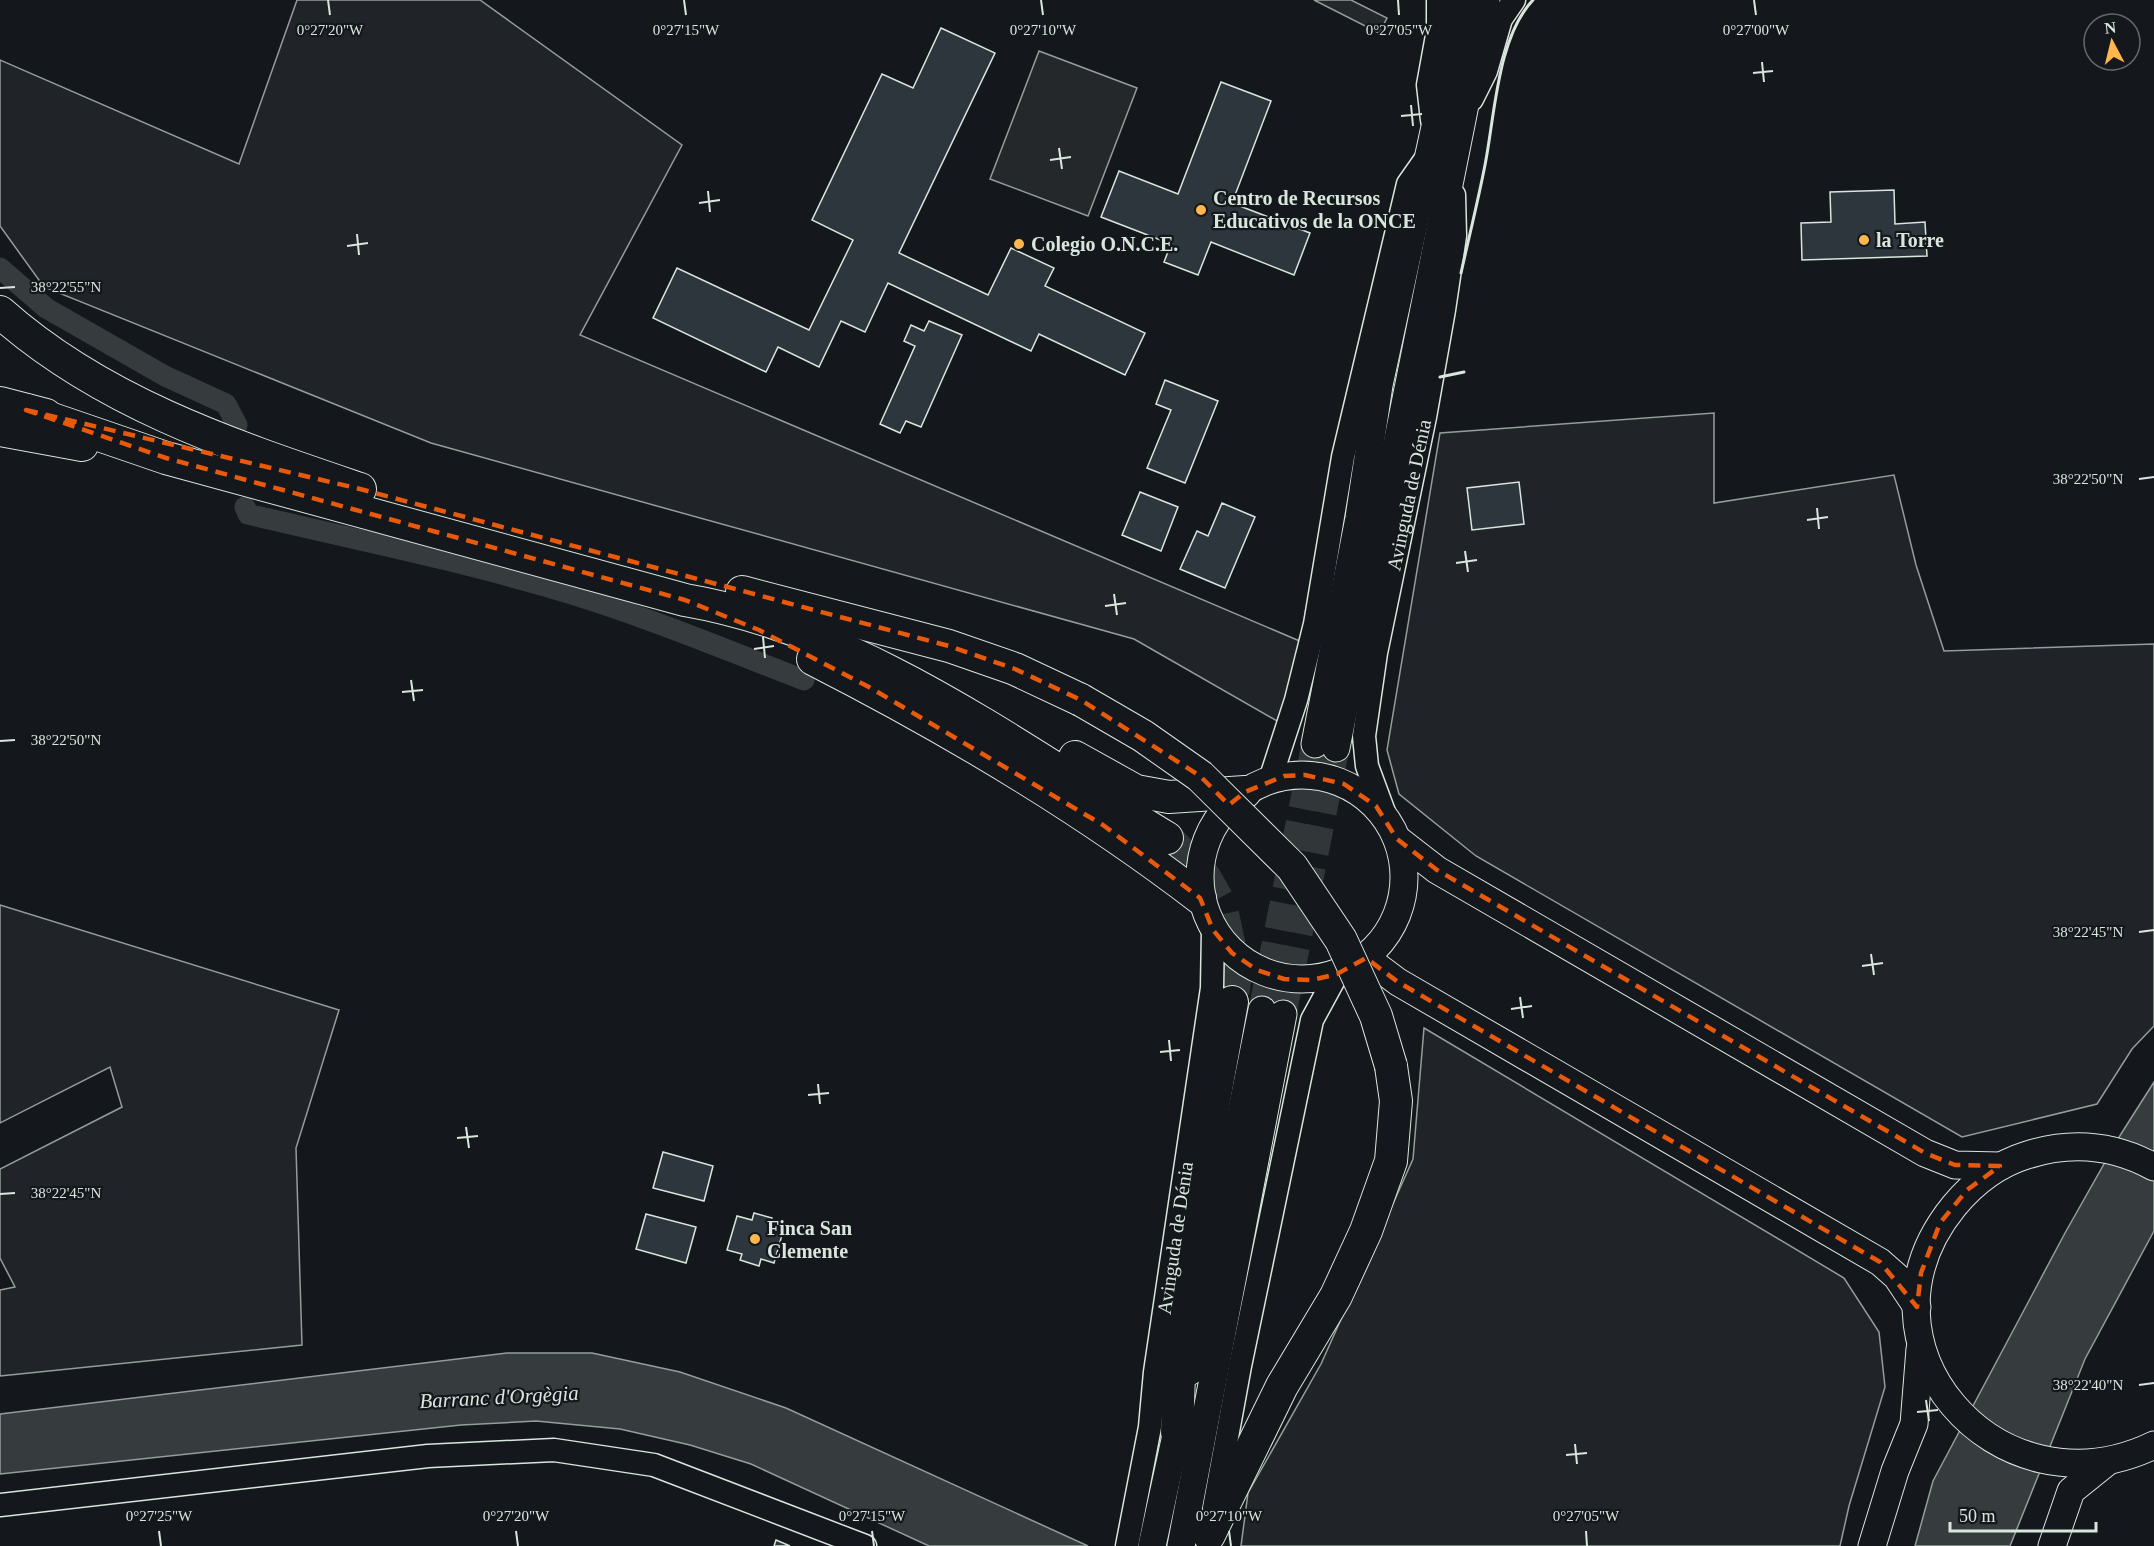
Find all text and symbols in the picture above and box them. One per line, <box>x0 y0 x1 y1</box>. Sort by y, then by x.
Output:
north arrow <box>2082 12 2142 72</box>
text: N <box>2103 18 2117 37</box>
text: 0°27'20"W <box>297 22 364 38</box>
text: 0°27'15"W <box>653 22 720 38</box>
text: 0°27'10"W <box>1010 22 1077 38</box>
text: 0°27'05"W <box>1366 22 1433 38</box>
text: 0°27'00"W <box>1723 22 1790 38</box>
place label: Centro de Recursos Educativos de la ONCE <box>1213 187 1416 232</box>
marker: Centro de Recursos Educativos de la ONCE <box>1194 203 1208 217</box>
place label: la Torre <box>1876 229 1944 251</box>
place label: Colegio O.N.C.E. <box>1031 233 1178 256</box>
marker: la Torre <box>1857 233 1871 247</box>
marker: Colegio O.N.C.E. <box>1012 237 1026 251</box>
text: 38°22'55"N <box>31 279 101 295</box>
street label: Avinguda de Dénia <box>1382 417 1435 573</box>
text: 38°22'50"N <box>2053 471 2123 487</box>
text: 38°22'50"N <box>31 732 101 748</box>
text: 38°22'45"N <box>2053 924 2123 940</box>
street label: Avinguda de Dénia <box>1153 1160 1197 1316</box>
text: 38°22'45"N <box>31 1185 101 1201</box>
place label: Finca San Clemente <box>767 1217 852 1262</box>
marker: Finca San Clemente <box>748 1232 762 1246</box>
text: 38°22'40"N <box>2053 1377 2123 1393</box>
water label: Barranc d'Orgègia <box>419 1381 579 1413</box>
scale bar <box>1950 1495 2096 1533</box>
text: 50 m <box>1959 1506 1996 1526</box>
text: 0°27'25"W <box>126 1508 193 1524</box>
text: 0°27'20"W <box>483 1508 550 1524</box>
text: 0°27'15"W <box>839 1508 906 1524</box>
text: 0°27'10"W <box>1196 1508 1263 1524</box>
text: 0°27'05"W <box>1553 1508 1620 1524</box>

